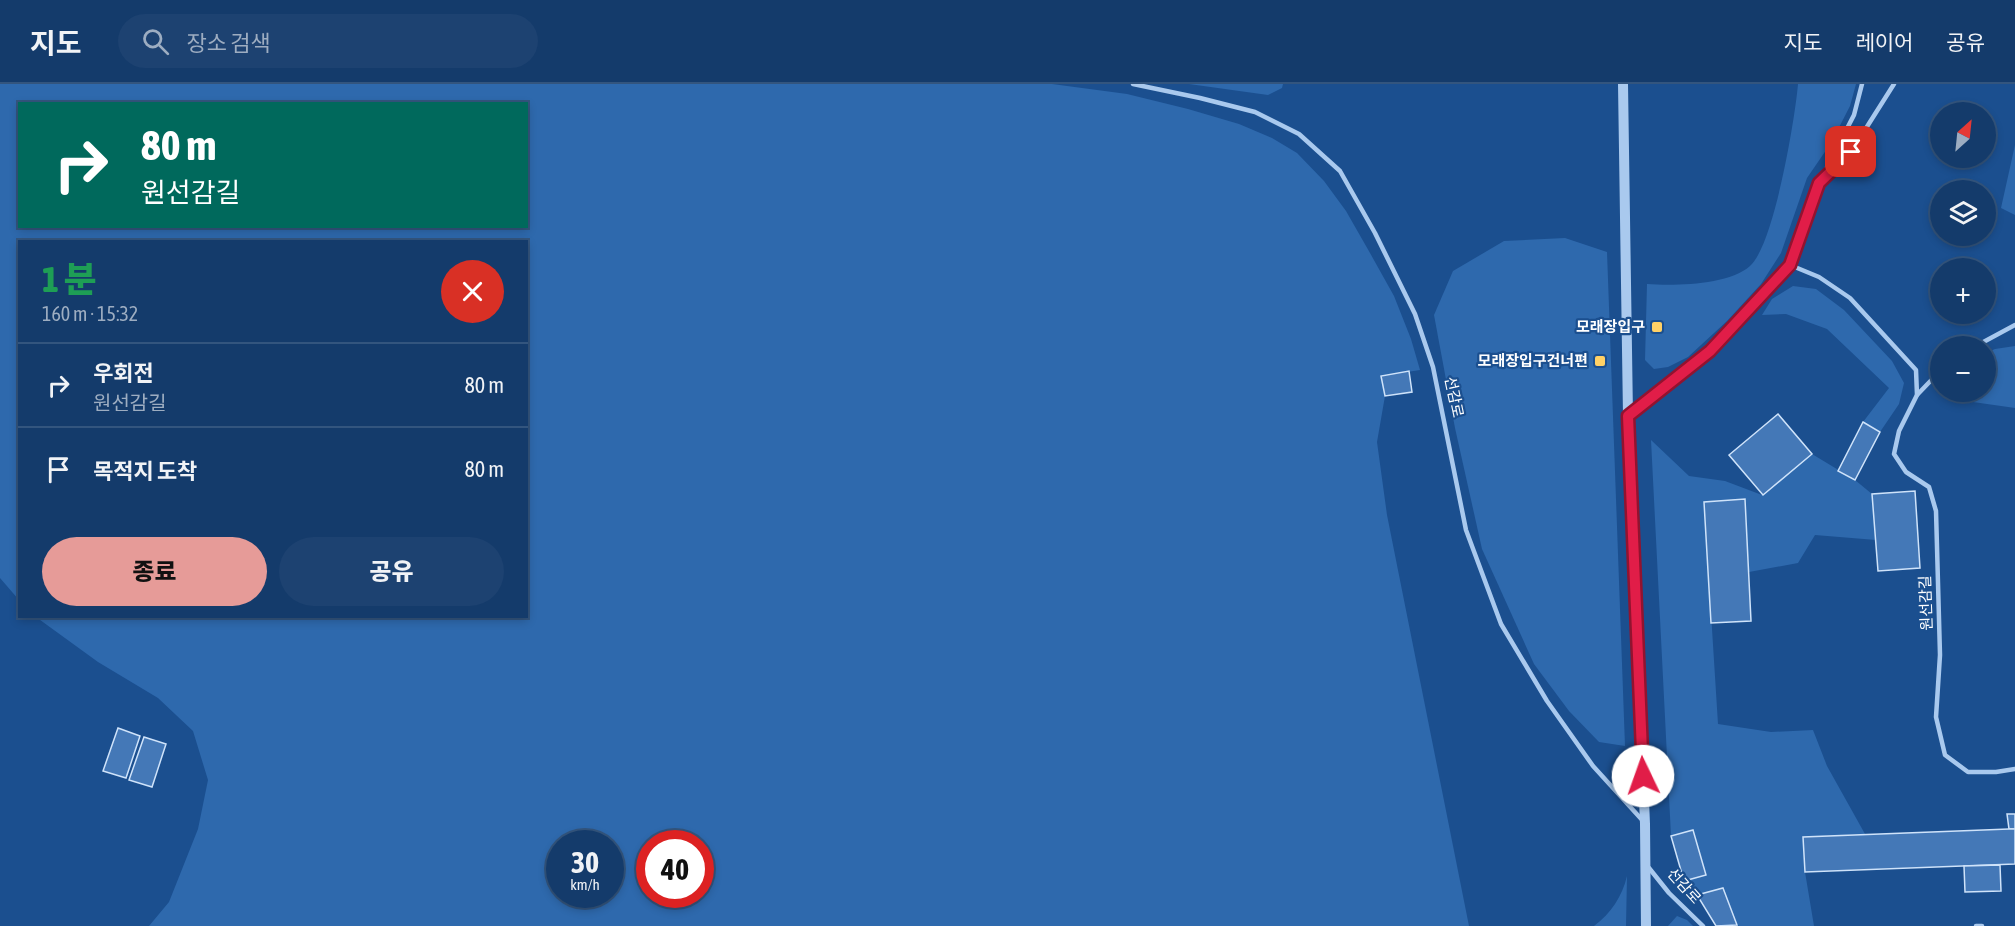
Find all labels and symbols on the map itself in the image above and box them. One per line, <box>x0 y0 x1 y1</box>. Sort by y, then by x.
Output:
north arrow <box>1930 102 1996 168</box>
pin <box>1825 126 1876 177</box>
place label: 모래장입구 <box>1576 318 1645 335</box>
marker: 모래장입구 <box>1650 320 1664 334</box>
place label: 모래장입구건너편 <box>1478 352 1588 369</box>
marker: 모래장입구건너편 <box>1593 354 1607 368</box>
street label: 선감로 <box>1442 375 1467 419</box>
street label: 원선감길 <box>1916 575 1935 631</box>
position arrow <box>1611 744 1675 808</box>
speed limit sign: 40 <box>636 830 714 908</box>
street label: 선감로 <box>1664 865 1705 907</box>

